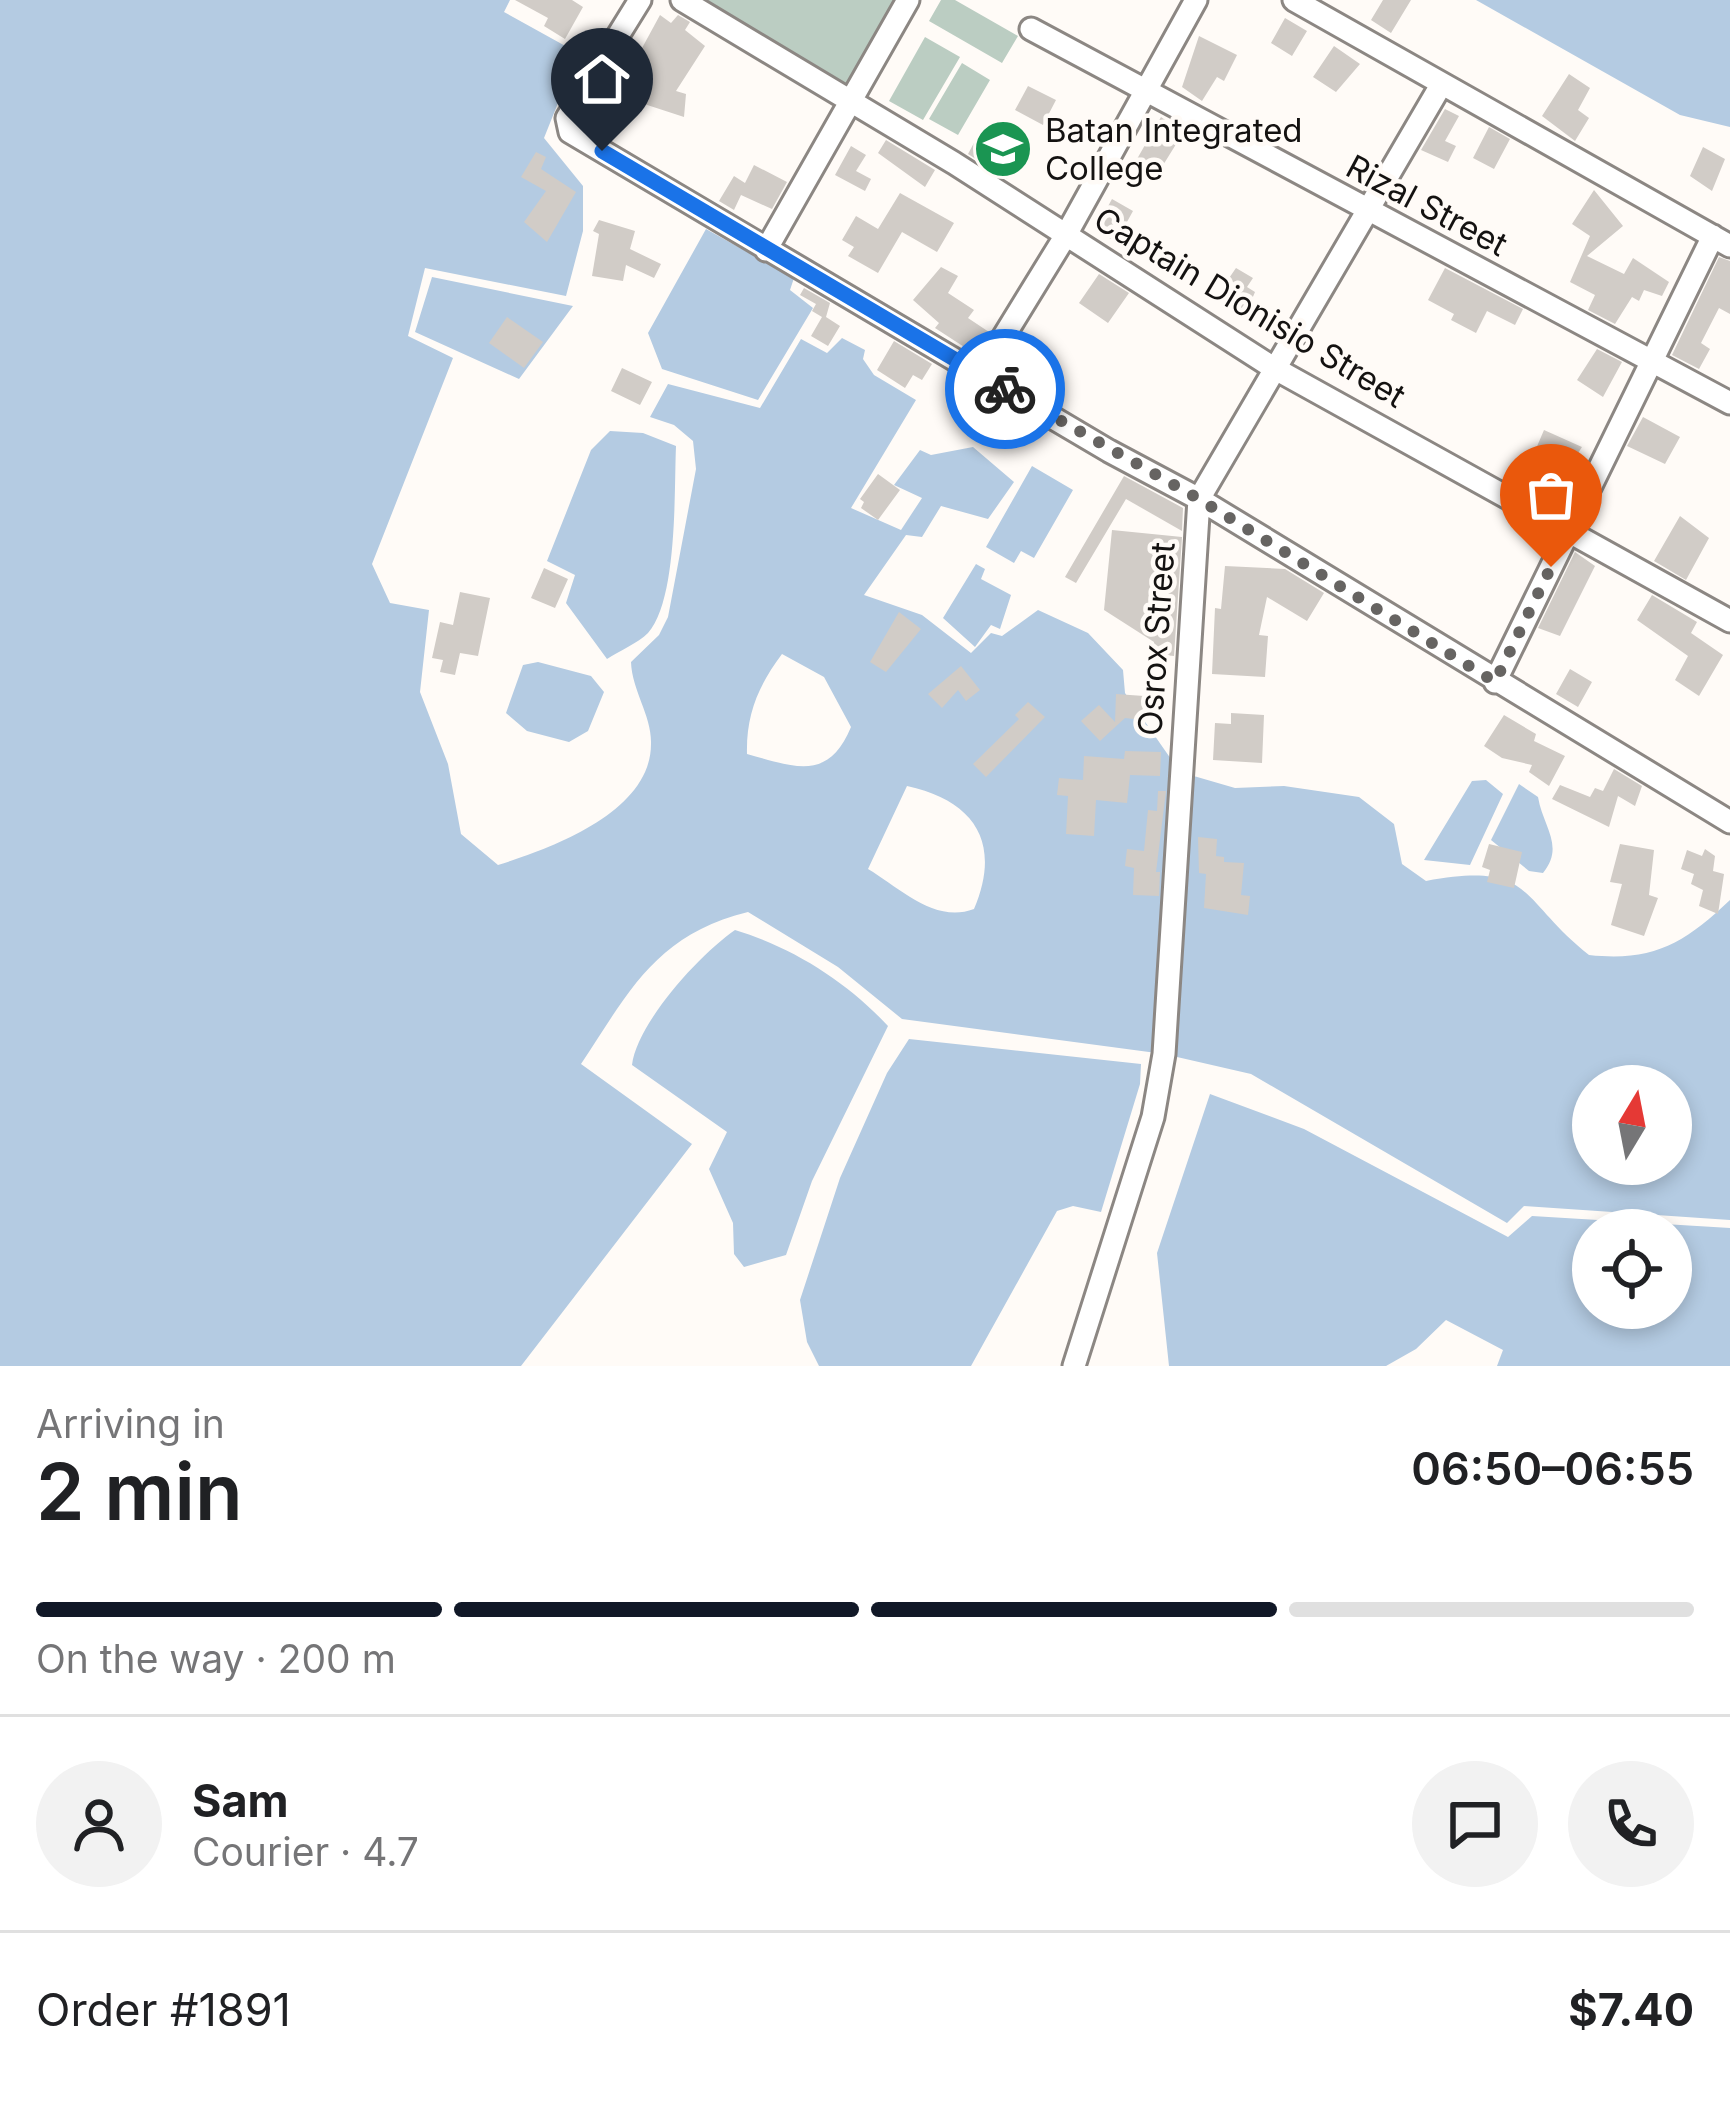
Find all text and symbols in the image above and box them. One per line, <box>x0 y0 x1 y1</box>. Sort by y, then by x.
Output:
pin <box>551 28 653 151</box>
icon: home <box>569 46 635 112</box>
place label: Batan Integrated College <box>1045 110 1303 188</box>
school or university icon: Batan Integrated College <box>972 118 1034 180</box>
street label: Rizal Street <box>1340 146 1514 264</box>
street label: Captain Dionisio Street <box>1087 198 1413 416</box>
courier <box>945 329 1065 449</box>
icon: bike <box>972 356 1038 422</box>
pin <box>1500 444 1602 567</box>
icon: bag <box>1518 462 1584 528</box>
street label: Osrox Street <box>1129 541 1183 737</box>
north arrow <box>1572 1065 1692 1185</box>
map controls <box>1572 1065 1692 1329</box>
button: locate <box>1572 1209 1692 1329</box>
text: Arriving in <box>36 1400 225 1447</box>
text: 06:50–06:55 <box>1411 1441 1694 1496</box>
text: 2 min <box>36 1444 243 1539</box>
text: On the way · 200 m <box>36 1635 396 1682</box>
button: person <box>36 1761 162 1887</box>
button: chat <box>1412 1761 1538 1887</box>
button: phone <box>1568 1761 1694 1887</box>
text: Sam <box>192 1773 289 1828</box>
text: Courier · 4.7 <box>192 1828 419 1875</box>
text: Order #1891 <box>36 1982 291 2037</box>
text: $7.40 <box>1568 1982 1694 2037</box>

